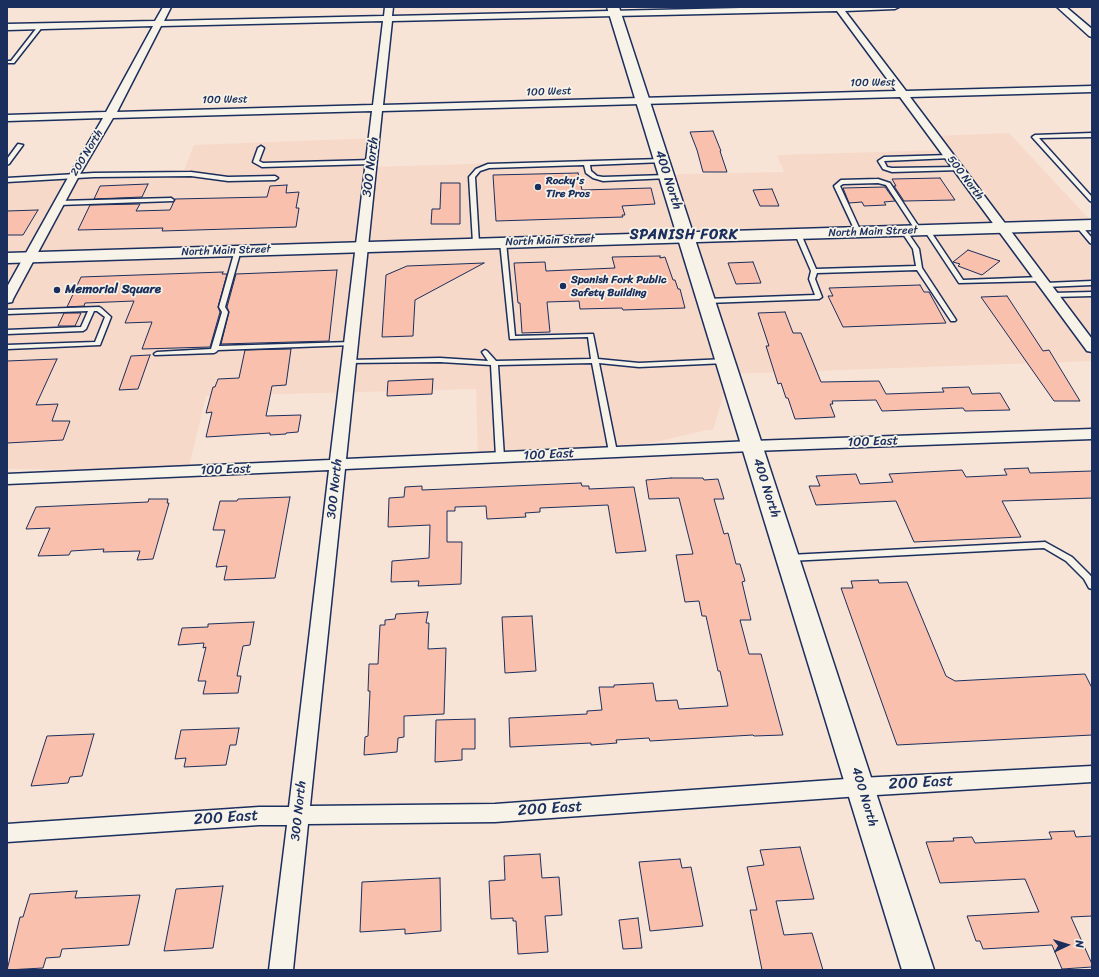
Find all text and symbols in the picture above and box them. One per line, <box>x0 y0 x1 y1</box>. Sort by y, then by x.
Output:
street label: 100 West <box>850 76 896 90</box>
street label: 100 West <box>526 85 572 99</box>
street label: 100 West <box>202 93 248 107</box>
street label: 200 North <box>68 128 106 178</box>
street label: 300 North <box>360 136 382 198</box>
street label: 400 North <box>651 148 685 212</box>
street label: 500 North <box>944 153 986 203</box>
place label: Rocky's Tire Pros <box>546 174 590 200</box>
marker: Rocky's Tire Pros <box>533 182 543 192</box>
street label: North Main Street <box>828 224 918 240</box>
district label: SPANISH FORK <box>630 227 738 243</box>
street label: North Main Street <box>505 233 595 249</box>
street label: North Main Street <box>181 243 271 259</box>
place label: Spanish Fork Public Safety Building <box>571 273 666 299</box>
marker: Spanish Fork Public Safety Building <box>558 281 568 291</box>
place label: Memorial Square <box>65 282 161 298</box>
marker: Memorial Square <box>52 285 62 295</box>
street label: 100 East <box>847 433 899 451</box>
street label: 100 East <box>523 446 575 464</box>
street label: 400 North <box>749 456 783 520</box>
street label: 300 North <box>324 458 346 520</box>
street label: 100 East <box>200 461 252 479</box>
street label: 400 North <box>848 765 880 829</box>
street label: 200 East <box>888 772 954 794</box>
street label: 300 North <box>288 780 310 842</box>
street label: 200 East <box>517 797 583 821</box>
street label: 200 East <box>193 806 259 830</box>
north arrow <box>1047 925 1087 965</box>
text: N <box>1070 940 1089 949</box>

